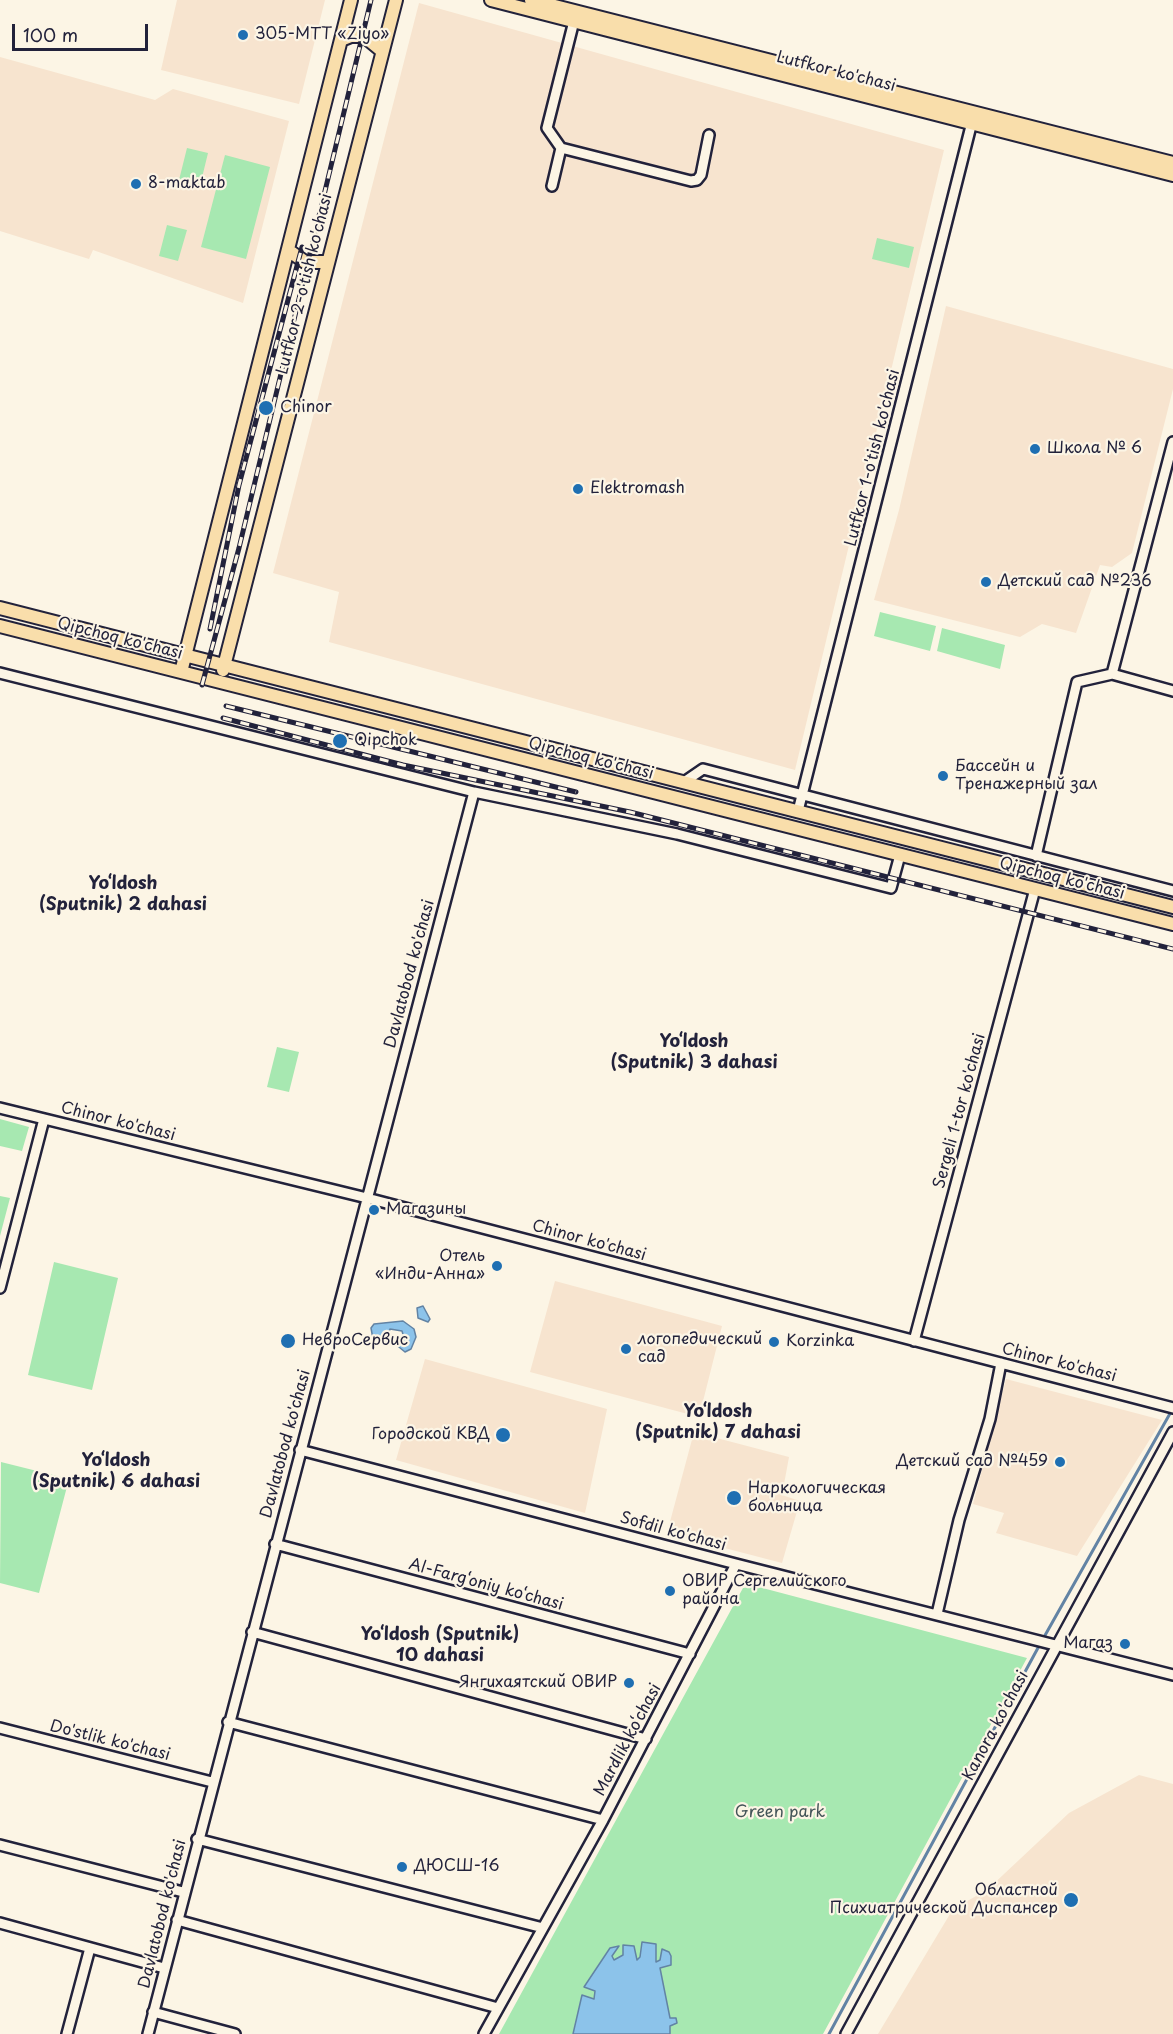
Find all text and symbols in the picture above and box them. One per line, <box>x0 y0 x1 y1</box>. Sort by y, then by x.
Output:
scale bar <box>15 12 152 50</box>
text: 100 m <box>23 21 78 48</box>
place label: 305-MTT «Ziyo» <box>255 25 389 45</box>
marker: 305-MTT «Ziyo» <box>236 28 250 42</box>
street label: Lutfkor ko'chasi <box>774 48 898 96</box>
place label: 8-maktab <box>148 174 225 194</box>
marker: 8-maktab <box>129 177 143 191</box>
street label: Lutfkor 2-o'tish ko'chasi <box>273 192 337 376</box>
street label: Lutfkor 1-o'tish ko'chasi <box>842 367 904 549</box>
place label: Chinor <box>280 398 332 418</box>
marker: Chinor <box>257 399 275 417</box>
place label: Школа № 6 <box>1047 439 1142 459</box>
marker: Школа № 6 <box>1028 442 1042 456</box>
place label: Elektromash <box>590 479 685 499</box>
marker: Elektromash <box>571 482 585 496</box>
place label: Детский сад №236 <box>998 572 1152 592</box>
marker: Детский сад №236 <box>979 575 993 589</box>
street label: Qipchoq ko'chasi <box>55 614 185 664</box>
place label: Qipchok <box>354 731 417 751</box>
marker: Qipchok <box>331 732 349 750</box>
street label: Qipchoq ko'chasi <box>526 734 656 784</box>
place label: Бассейн и Тренажерный зал <box>955 757 1098 795</box>
marker: Бассейн и Тренажерный зал <box>936 769 950 783</box>
street label: Qipchoq ko'chasi <box>997 854 1127 904</box>
district label: Yo‘ldosh (Sputnik) 2 dahasi <box>39 873 207 916</box>
street label: Davlatobod ko'chasi <box>381 898 439 1050</box>
district label: Yo‘ldosh (Sputnik) 3 dahasi <box>610 1031 778 1074</box>
street label: Sergeli 1-tor ko'chasi <box>930 1031 990 1191</box>
street label: Chinor ko'chasi <box>59 1098 177 1146</box>
place label: Магазины <box>386 1200 466 1220</box>
marker: Магазины <box>367 1203 381 1217</box>
street label: Chinor ko'chasi <box>530 1217 648 1265</box>
place label: Отель «Инди-Анна» <box>375 1247 485 1285</box>
marker: Отель «Инди-Анна» <box>490 1259 504 1273</box>
place label: логопедический сад <box>638 1330 762 1368</box>
place label: НевроСервис <box>302 1331 408 1351</box>
marker: НевроСервис <box>279 1332 297 1350</box>
place label: Korzinka <box>786 1332 854 1352</box>
marker: Korzinka <box>767 1335 781 1349</box>
street label: Chinor ko'chasi <box>1000 1339 1118 1387</box>
marker: логопедический сад <box>619 1342 633 1356</box>
street label: Davlatobod ko'chasi <box>257 1368 315 1520</box>
district label: Yo‘ldosh (Sputnik) 7 dahasi <box>635 1401 801 1444</box>
place label: Городской КВД <box>372 1425 490 1445</box>
marker: Городской КВД <box>494 1426 512 1444</box>
district label: Yo‘ldosh (Sputnik) 6 dahasi <box>32 1450 200 1492</box>
place label: Детский сад №459 <box>896 1452 1048 1472</box>
marker: Детский сад №459 <box>1053 1455 1067 1469</box>
place label: Наркологическая больница <box>748 1479 886 1517</box>
marker: Наркологическая больница <box>725 1489 743 1507</box>
street label: Sofdil ko'chasi <box>618 1509 728 1555</box>
street label: Al-Farg‘oniy ko‘chasi <box>407 1555 565 1615</box>
place label: ОВИР Сергелийского района <box>682 1572 847 1610</box>
marker: ОВИР Сергелийского района <box>663 1584 677 1598</box>
district label: Yo‘ldosh (Sputnik) 10 dahasi <box>361 1624 519 1666</box>
place label: Магаз <box>1063 1634 1113 1654</box>
marker: Магаз <box>1118 1637 1132 1651</box>
street label: Kanora ko'chasi <box>959 1668 1033 1784</box>
place label: Янгихаятский ОВИР <box>459 1673 617 1693</box>
marker: Янгихаятский ОВИР <box>622 1676 636 1690</box>
street label: Mardlik ko‘chasi <box>590 1681 666 1799</box>
street label: Do'stlik ko'chasi <box>48 1717 172 1765</box>
park label: Green park <box>735 1803 825 1823</box>
street label: Davlatobod ko'chasi <box>135 1838 191 1990</box>
place label: ДЮСШ-16 <box>414 1857 500 1877</box>
marker: ДЮСШ-16 <box>395 1860 409 1874</box>
place label: Областной Психиатрической Диспансер <box>830 1881 1058 1919</box>
marker: Областной Психиатрической Диспансер <box>1062 1891 1080 1909</box>

